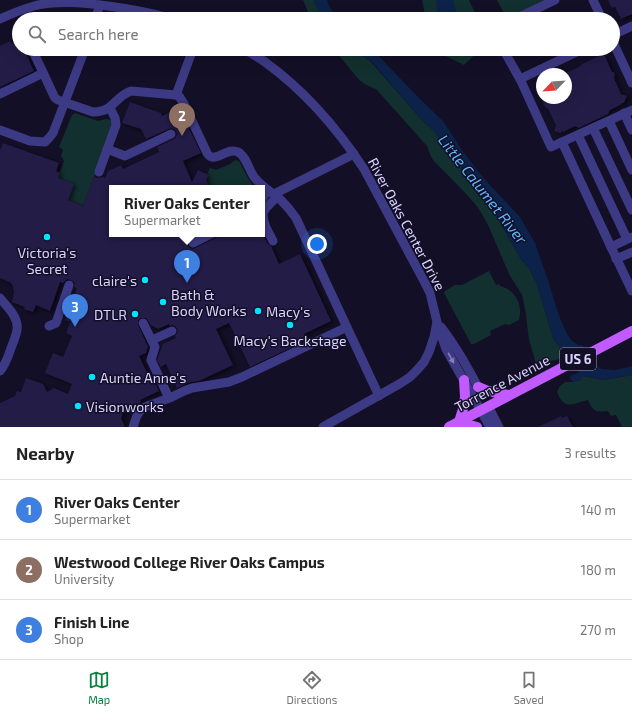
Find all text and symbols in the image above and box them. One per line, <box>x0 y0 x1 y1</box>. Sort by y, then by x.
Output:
search box <box>12 12 620 56</box>
icon: search <box>26 23 48 45</box>
text: Search here <box>58 25 139 43</box>
north arrow <box>536 68 572 104</box>
pin: 2 <box>169 103 195 136</box>
water label: Little Calumet River <box>435 131 532 248</box>
street label: River Oaks Center Drive <box>365 155 449 293</box>
popup <box>109 185 265 237</box>
text: River Oaks Center <box>124 194 250 212</box>
text: Supermarket <box>124 212 201 228</box>
marker: Victoria's Secret <box>42 232 52 242</box>
your location <box>307 234 327 254</box>
place label: Victoria's Secret <box>18 244 76 277</box>
pin: 1 <box>174 250 200 283</box>
place label: claire's <box>92 272 137 289</box>
marker: claire's <box>140 275 150 285</box>
place label: Bath & Body Works <box>171 286 247 319</box>
pin: 3 <box>62 294 88 327</box>
marker: Bath & Body Works <box>158 297 168 307</box>
place label: Macy's <box>266 303 310 320</box>
place label: DTLR <box>94 306 127 323</box>
marker: Macy's <box>253 306 263 316</box>
marker: DTLR <box>130 309 140 319</box>
marker: Macy's Backstage <box>285 320 295 330</box>
place label: Macy's Backstage <box>233 332 347 349</box>
road number: US 6 <box>560 348 596 370</box>
street label: Torrence Avenue <box>452 351 552 415</box>
one-way arrow <box>448 352 455 364</box>
place label: Auntie Anne's <box>100 369 186 386</box>
marker: Auntie Anne's <box>87 372 97 382</box>
place label: Visionworks <box>86 398 164 415</box>
marker: Visionworks <box>73 401 83 411</box>
text: Nearby <box>16 443 74 463</box>
text: 3 results <box>565 445 616 461</box>
text: River Oaks Center <box>54 493 180 511</box>
text: 1 <box>26 502 32 518</box>
text: 140 m <box>581 502 616 518</box>
text: Supermarket <box>54 511 131 527</box>
text: Westwood College River Oaks Campus <box>54 553 325 571</box>
text: 2 <box>25 562 33 578</box>
text: 180 m <box>581 562 616 578</box>
text: University <box>54 571 114 587</box>
text: Finish Line <box>54 613 130 631</box>
text: 3 <box>25 622 33 638</box>
text: 270 m <box>580 622 616 638</box>
text: Shop <box>54 631 84 647</box>
tab: Map <box>88 669 110 706</box>
tab: Directions <box>287 669 337 706</box>
tab: Saved <box>514 669 544 706</box>

